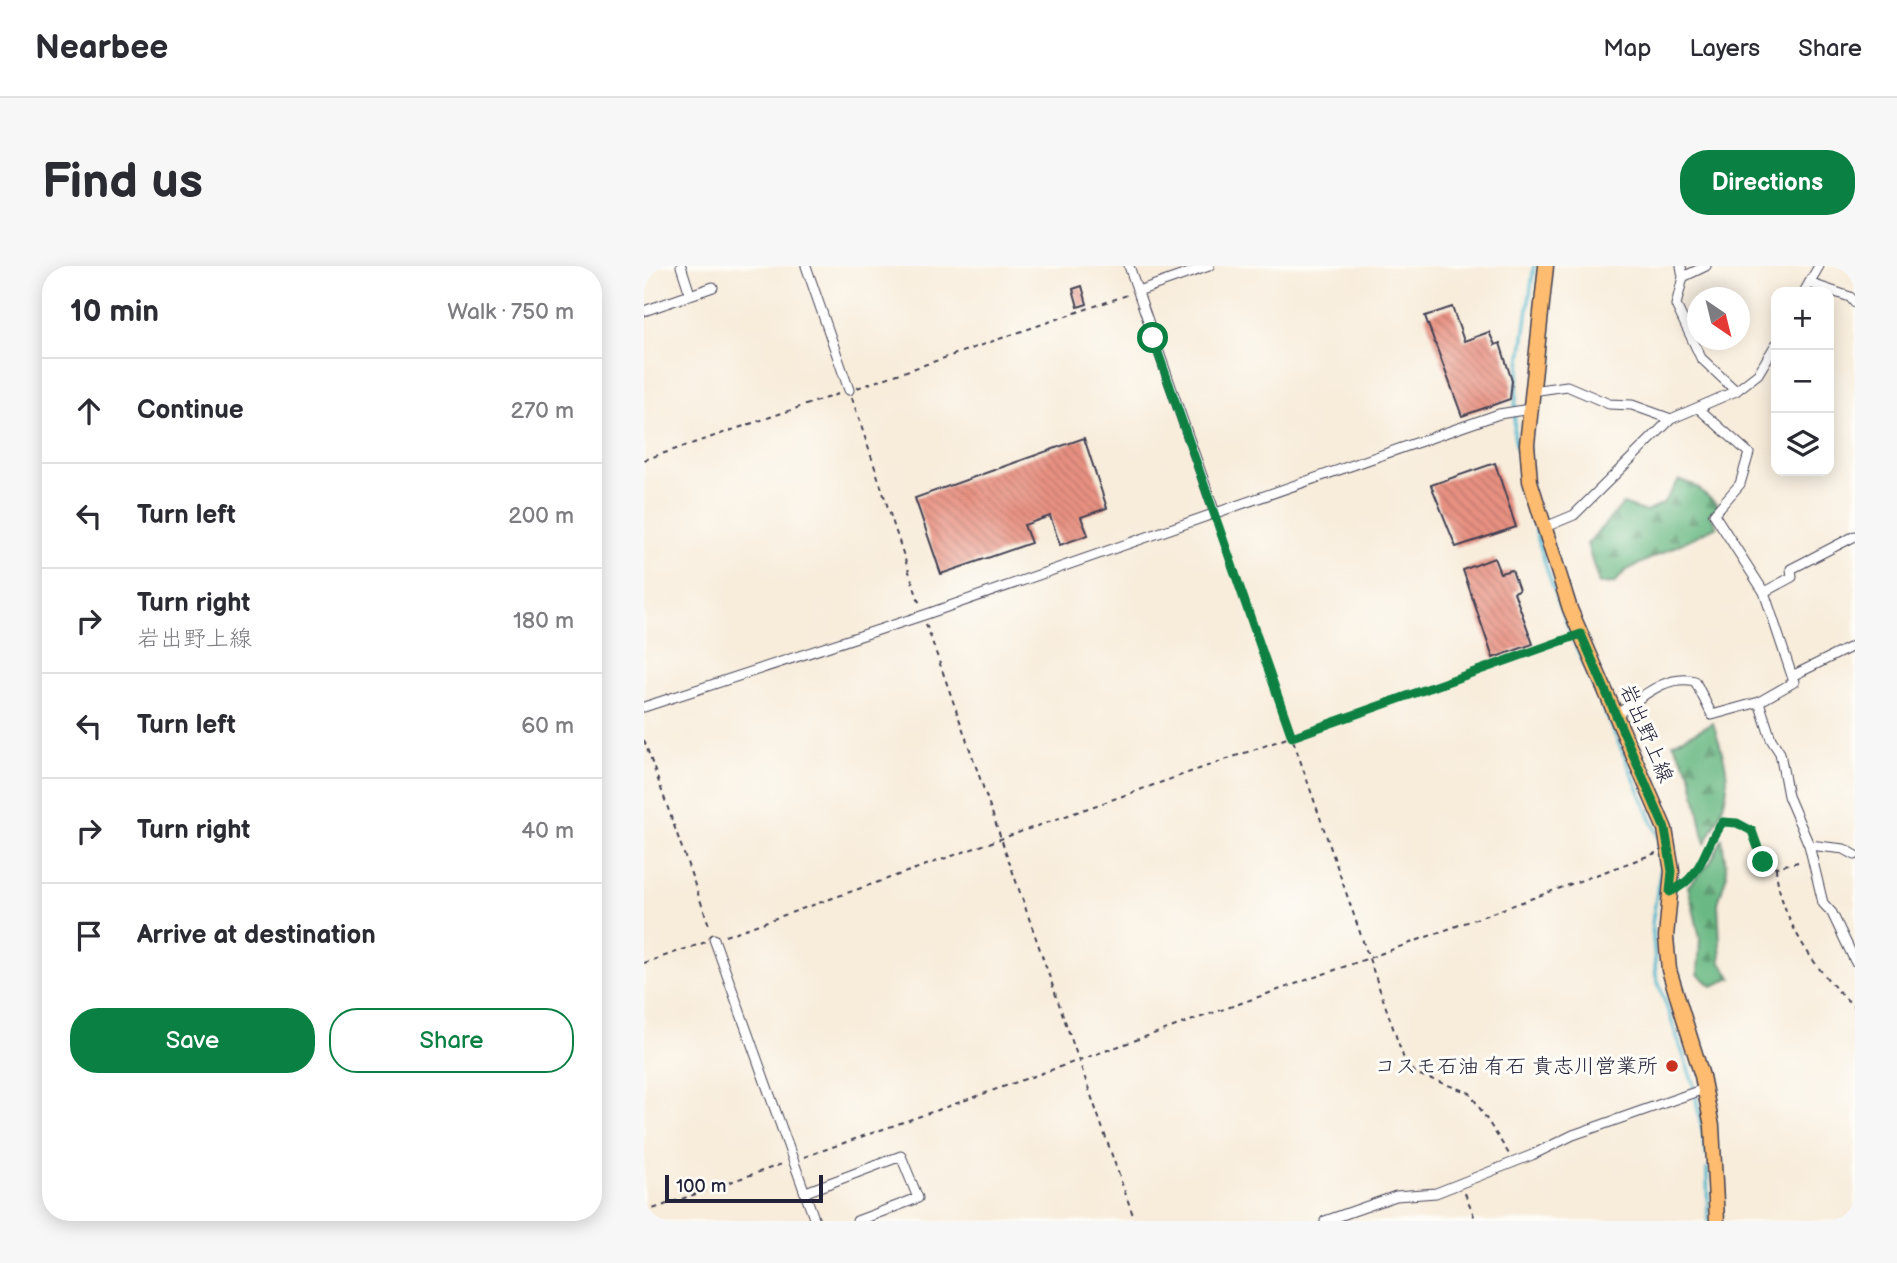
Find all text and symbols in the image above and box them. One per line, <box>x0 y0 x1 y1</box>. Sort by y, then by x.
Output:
text: Nearbee <box>35 28 168 68</box>
text: Map <box>1603 34 1651 63</box>
text: Layers <box>1689 34 1760 63</box>
text: Share <box>1798 34 1862 63</box>
button: Directions <box>1680 150 1855 215</box>
text: Find us <box>42 153 203 212</box>
north arrow <box>1687 287 1750 350</box>
map controls <box>1771 287 1834 476</box>
button: + <box>1771 287 1834 350</box>
text: 10 min <box>70 294 159 330</box>
text: Walk · 750 m <box>447 298 574 326</box>
route start <box>1137 322 1168 353</box>
button: − <box>1771 350 1834 413</box>
icon: ahead <box>70 392 108 430</box>
text: Continue <box>137 395 244 426</box>
text: 270 m <box>510 397 574 425</box>
button: layers <box>1771 413 1834 476</box>
icon: left <box>70 497 108 535</box>
text: Turn left <box>137 500 236 531</box>
text: 200 m <box>508 502 574 530</box>
text: Turn right <box>137 588 250 619</box>
icon: right <box>70 602 108 640</box>
text: 180 m <box>513 607 574 635</box>
text: 岩出野上線 <box>137 625 252 653</box>
street label: 岩出野上線 <box>1615 680 1679 786</box>
icon: left <box>70 707 108 745</box>
text: Turn left <box>137 710 236 741</box>
text: 60 m <box>521 712 574 740</box>
icon: right <box>70 812 108 850</box>
text: Turn right <box>137 815 250 846</box>
text: 40 m <box>521 817 574 845</box>
route end <box>1747 846 1778 877</box>
icon: arrive <box>70 917 108 955</box>
text: Arrive at destination <box>137 920 376 951</box>
button: Save <box>70 1008 315 1073</box>
button: Share <box>329 1008 574 1073</box>
place label: コスモ石油 有石 貴志川営業所 <box>1375 1054 1658 1079</box>
marker: コスモ石油 有石 貴志川営業所 <box>1664 1058 1680 1074</box>
scale bar <box>665 1172 822 1204</box>
text: 100 m <box>676 1175 727 1198</box>

